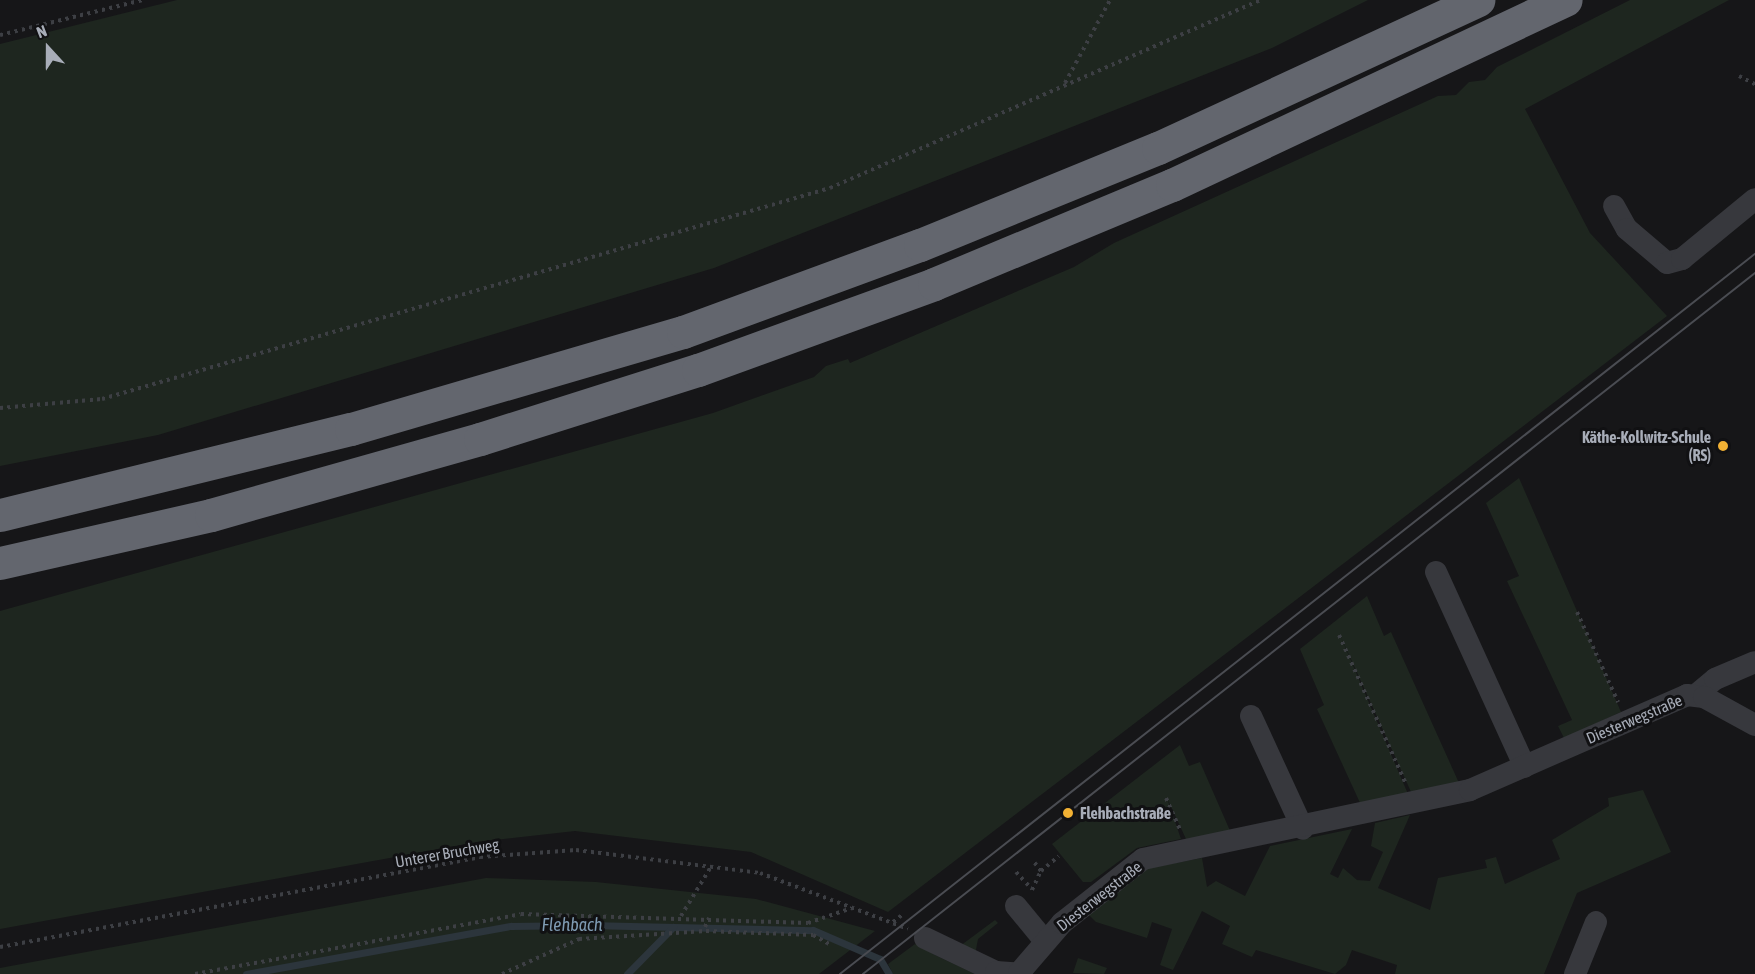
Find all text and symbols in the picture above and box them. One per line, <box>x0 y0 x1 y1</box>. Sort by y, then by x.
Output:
north arrow <box>18 18 78 78</box>
text: N <box>34 21 49 41</box>
place label: Käthe-Kollwitz-Schule (RS) <box>1582 427 1711 465</box>
marker: Käthe-Kollwitz-Schule (RS) <box>1716 439 1730 453</box>
street label: Diesterwegstraße <box>1583 690 1685 748</box>
place label: Flehbachstraße <box>1080 803 1171 823</box>
marker: Flehbachstraße <box>1061 806 1075 820</box>
street label: Unterer Bruchweg <box>394 834 500 872</box>
street label: Diesterwegstraße <box>1053 857 1145 935</box>
water label: Flehbach <box>542 914 602 936</box>

